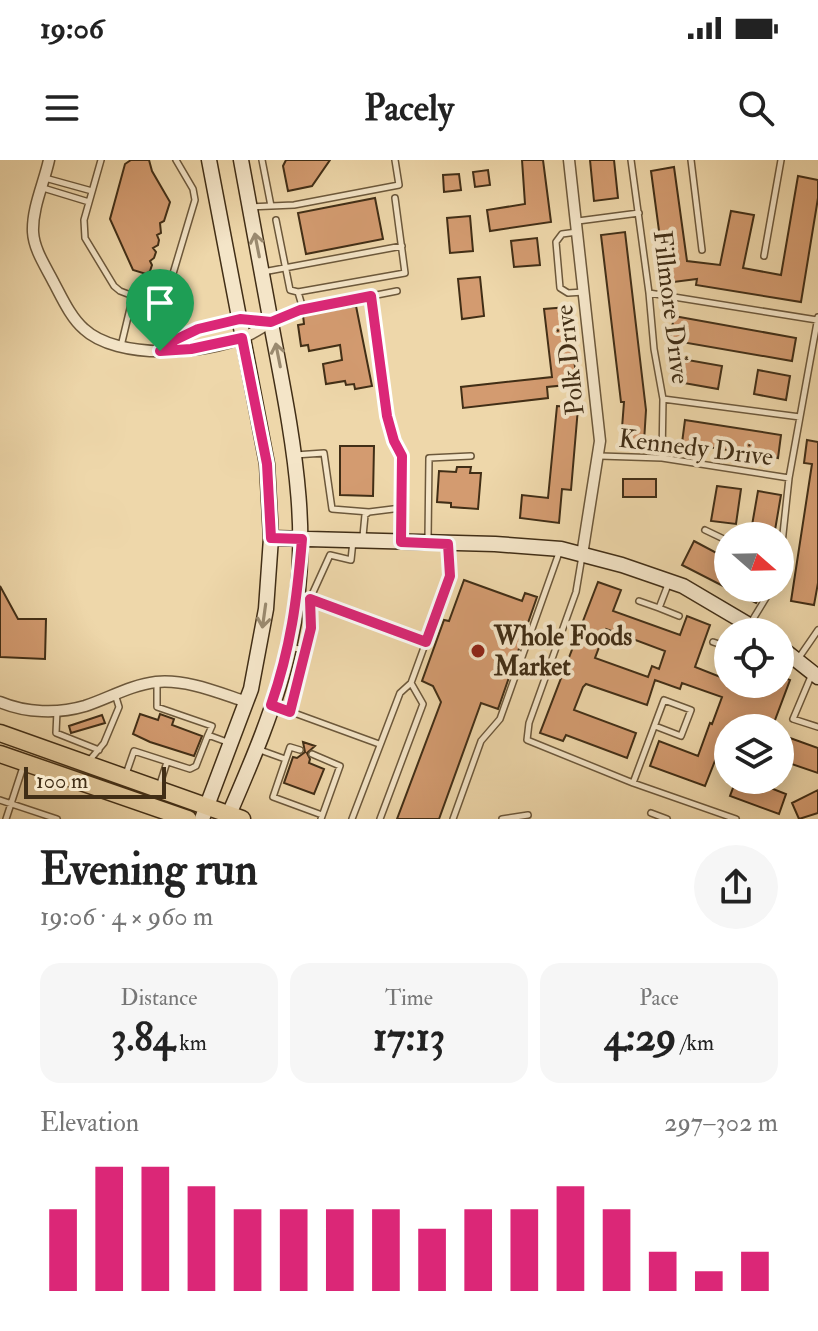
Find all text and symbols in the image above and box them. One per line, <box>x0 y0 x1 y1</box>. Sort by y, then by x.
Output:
text: 19:06 <box>40 10 104 47</box>
icon: menu <box>40 86 84 130</box>
text: Pacely <box>364 86 454 131</box>
icon: search <box>734 86 778 130</box>
street label: Fillmore Drive <box>646 229 696 386</box>
one-way arrow <box>248 233 263 258</box>
pin <box>126 269 194 351</box>
icon: arrive <box>138 281 182 325</box>
street label: Polk Drive <box>548 303 592 417</box>
one-way arrow <box>269 343 284 369</box>
street label: Kennedy Drive <box>617 423 775 473</box>
north arrow <box>714 522 794 602</box>
map controls <box>714 522 794 794</box>
one-way arrow <box>257 602 272 629</box>
button: locate <box>714 618 794 698</box>
place label: Whole Foods Market <box>493 621 632 683</box>
marker: Whole Foods Market <box>469 642 487 660</box>
button: layers <box>714 714 794 794</box>
scale bar <box>24 763 166 799</box>
text: 100 m <box>36 767 88 795</box>
text: Evening run <box>40 843 258 898</box>
button: share <box>694 845 778 929</box>
text: 19:06 · 4 × 960 m <box>40 901 213 933</box>
text: Distance <box>121 984 197 1012</box>
text: Time <box>385 984 433 1012</box>
text: Pace <box>639 984 679 1012</box>
text: 3.84 <box>111 1012 175 1063</box>
text: 17:13 <box>373 1012 445 1063</box>
text: 4:29 <box>604 1012 676 1063</box>
text: km <box>175 1029 207 1057</box>
text: /km <box>676 1029 714 1057</box>
text: Elevation <box>40 1107 139 1139</box>
text: 297–302 m <box>664 1107 778 1139</box>

